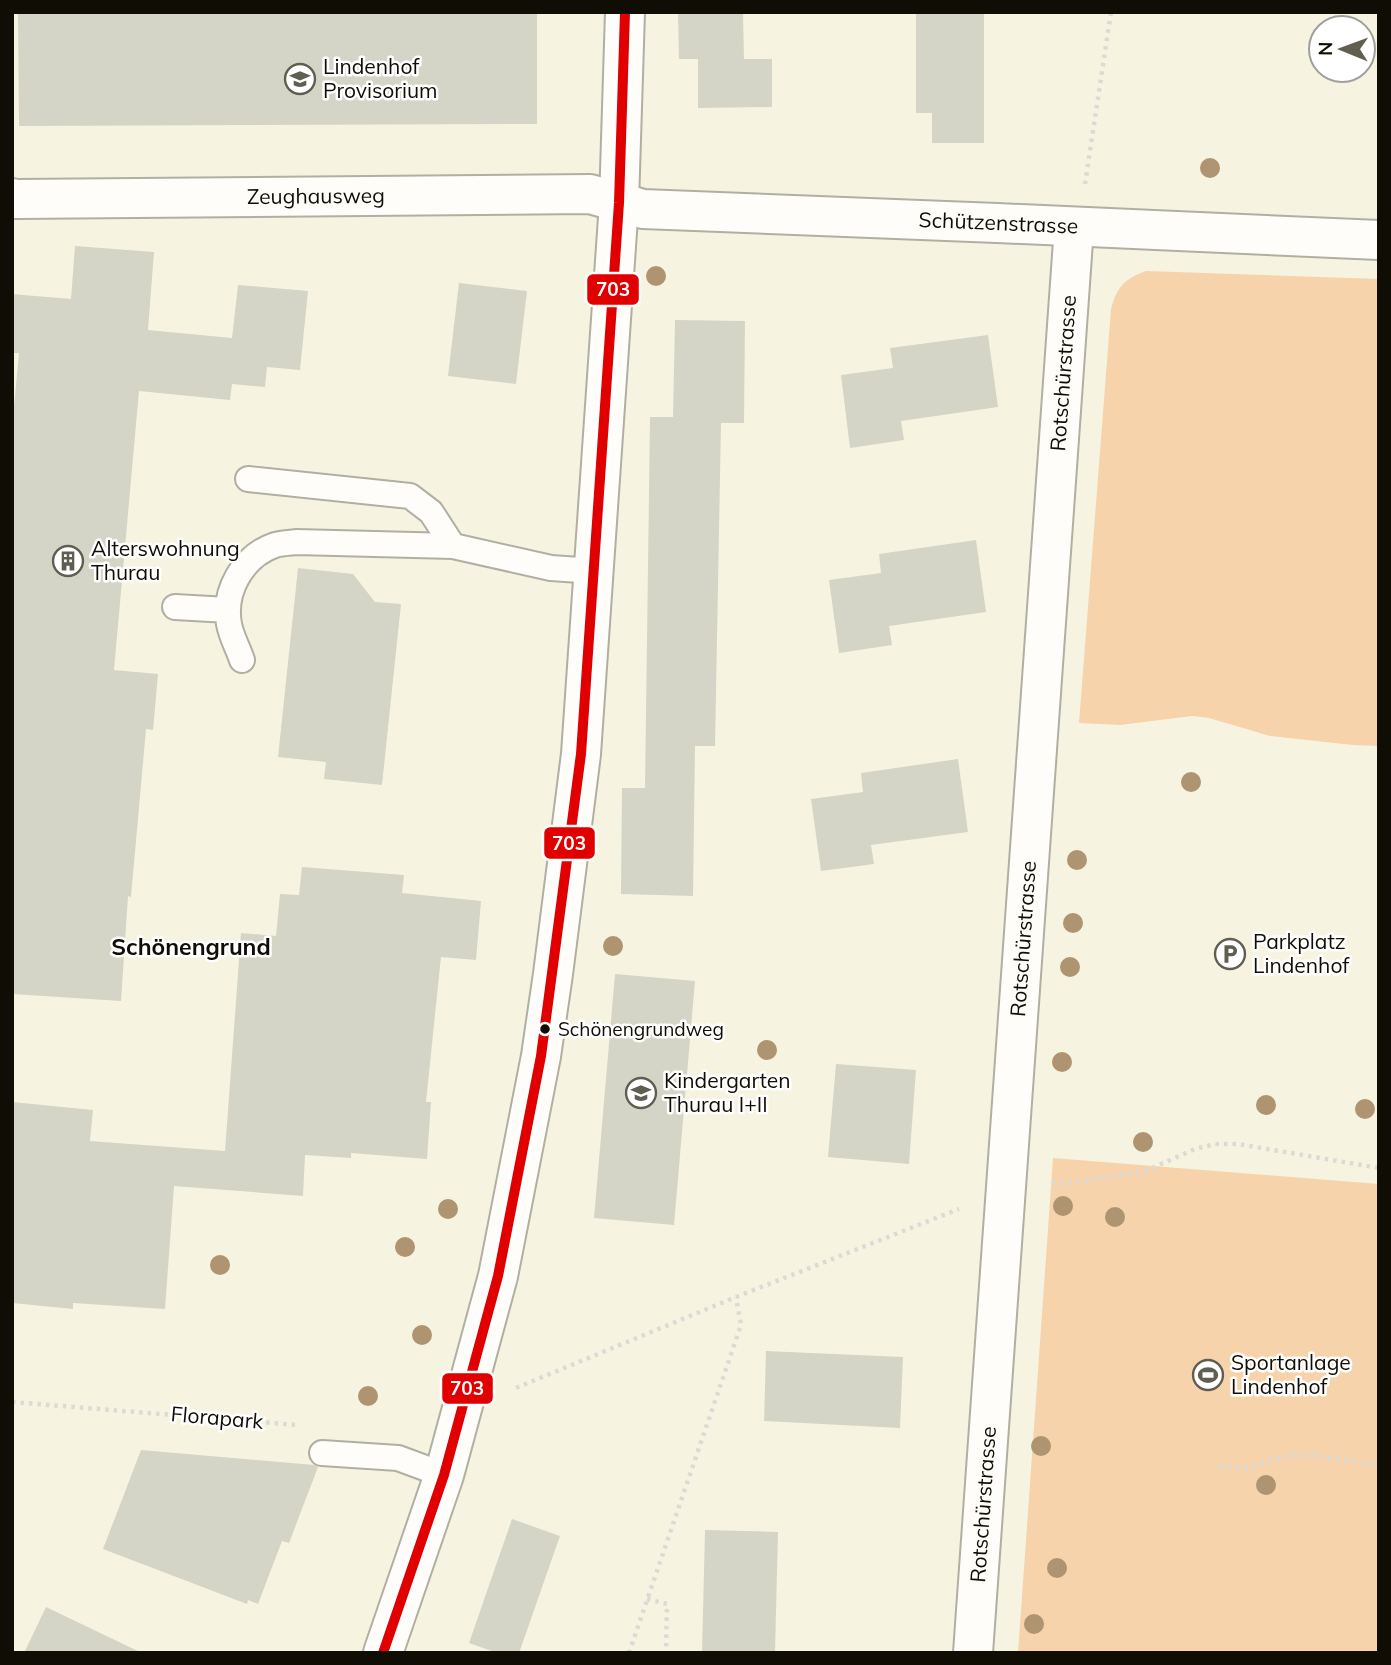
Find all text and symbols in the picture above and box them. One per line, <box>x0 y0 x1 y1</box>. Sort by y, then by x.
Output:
north arrow <box>1307 14 1377 84</box>
text: N <box>1313 41 1337 56</box>
place label: Lindenhof Provisorium <box>323 53 438 103</box>
school or university icon: Lindenhof Provisorium <box>283 62 317 96</box>
street label: Zeughausweg <box>247 182 385 209</box>
street label: Schützenstrasse <box>918 206 1079 239</box>
line badge: 703 <box>586 273 640 306</box>
text: 703 <box>596 277 630 301</box>
street label: Rotschürstrasse <box>1044 294 1081 452</box>
place label: Alterswohnung Thurau <box>91 535 240 585</box>
building icon: Alterswohnung Thurau <box>51 544 85 578</box>
line badge: 703 <box>543 826 596 860</box>
text: 703 <box>552 831 586 855</box>
street label: Rotschürstrasse <box>1004 860 1041 1018</box>
place label: Parkplatz Lindenhof <box>1253 928 1350 978</box>
district label: Schönengrund <box>111 932 271 961</box>
parking icon: Parkplatz Lindenhof <box>1213 937 1247 971</box>
place label: Schönengrundweg <box>558 1017 724 1041</box>
marker: Schönengrundweg <box>538 1022 552 1036</box>
place label: Kindergarten Thurau I+II <box>664 1067 791 1117</box>
school or university icon: Kindergarten Thurau I+II <box>624 1076 658 1110</box>
place label: Sportanlage Lindenhof <box>1231 1349 1351 1399</box>
sports icon: Sportanlage Lindenhof <box>1191 1358 1225 1392</box>
line badge: 703 <box>441 1372 494 1405</box>
text: 703 <box>450 1376 484 1400</box>
street label: Florapark <box>170 1400 265 1434</box>
street label: Rotschürstrasse <box>964 1425 1001 1583</box>

